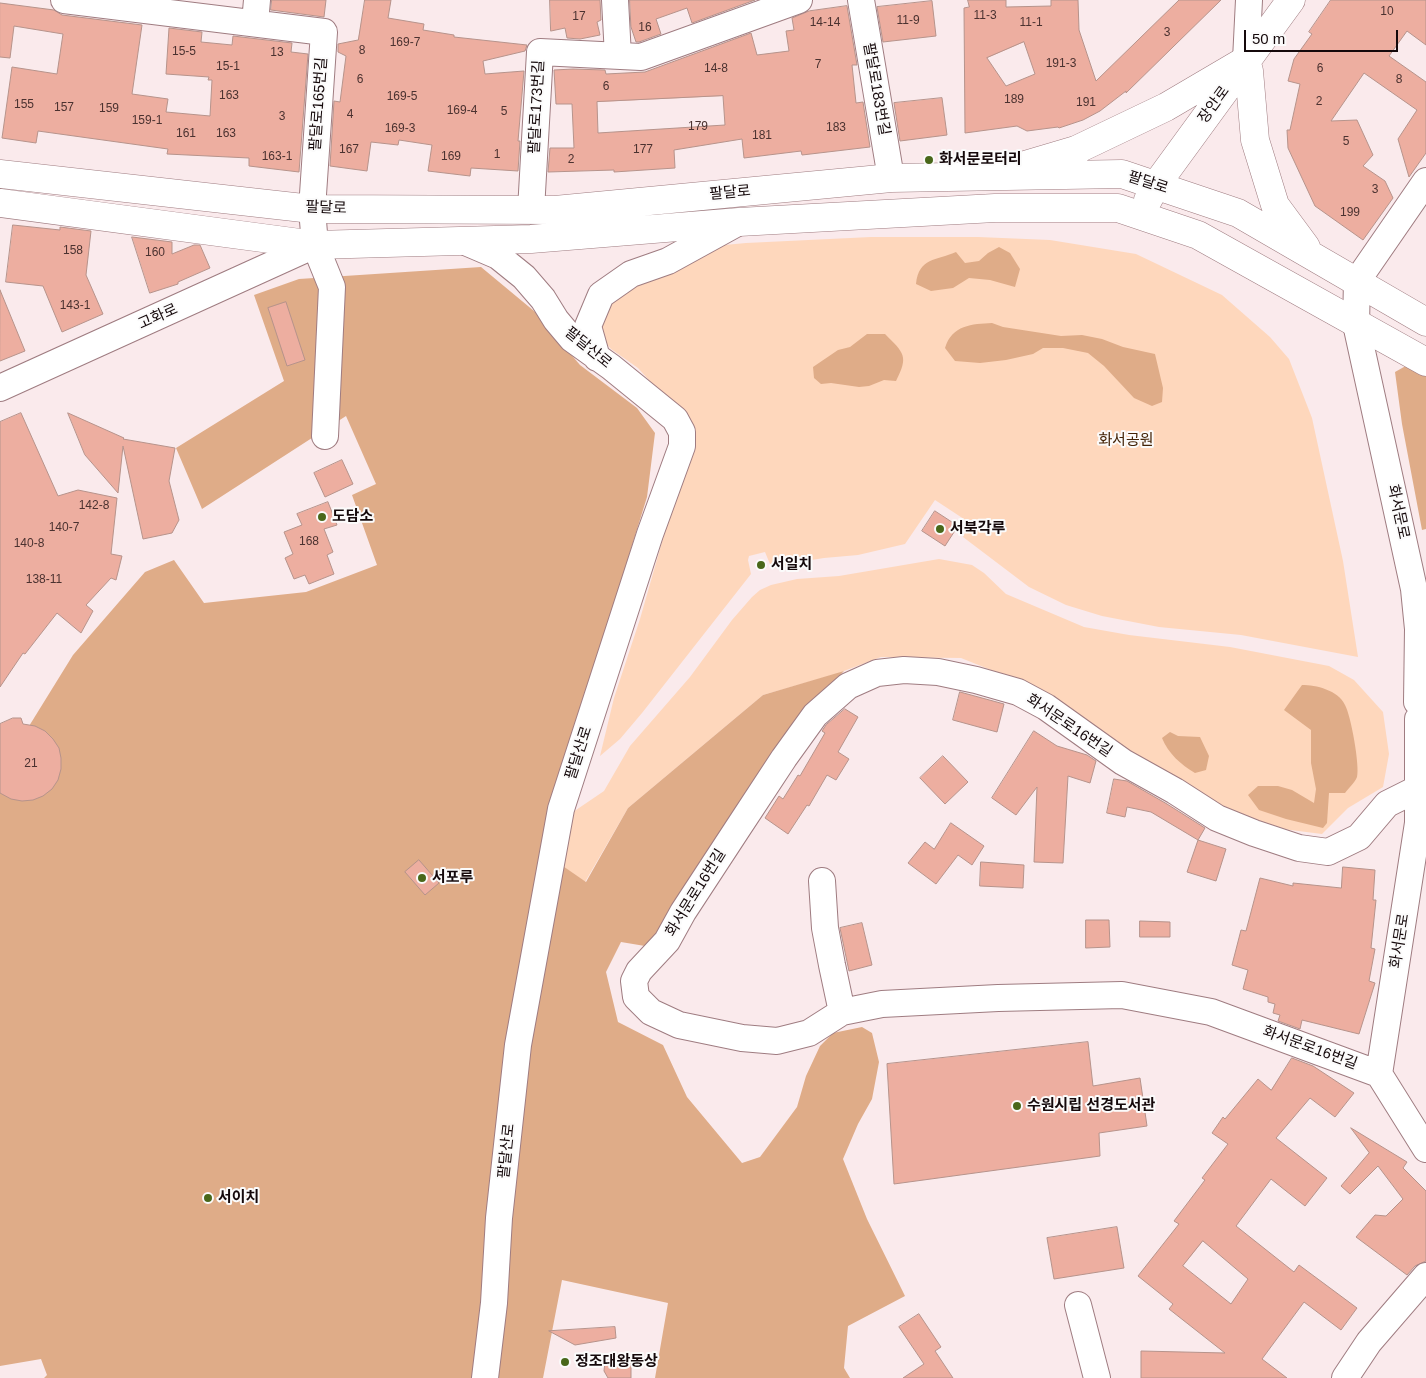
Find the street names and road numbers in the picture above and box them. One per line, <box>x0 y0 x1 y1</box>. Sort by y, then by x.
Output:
street label: 팔달로183번길 <box>859 41 893 137</box>
street label: 팔달로165번길 <box>307 56 331 152</box>
street label: 팔달로173번길 <box>526 60 548 154</box>
street label: 장안로 <box>1195 83 1233 127</box>
street label: 팔달로 <box>1126 168 1170 198</box>
street label: 팔달로 <box>709 182 751 204</box>
street label: 팔달로 <box>305 198 347 218</box>
street label: 고화로 <box>135 300 181 334</box>
street label: 팔달산로 <box>561 324 615 372</box>
street label: 화서문로 <box>1383 483 1413 541</box>
street label: 화서문로16번길 <box>1023 691 1115 761</box>
street label: 팔달산로 <box>562 724 596 782</box>
street label: 화서문로16번길 <box>662 846 730 940</box>
street label: 화서문로 <box>1387 912 1413 970</box>
street label: 화서문로16번길 <box>1260 1023 1360 1073</box>
street label: 팔달산로 <box>495 1123 519 1179</box>

